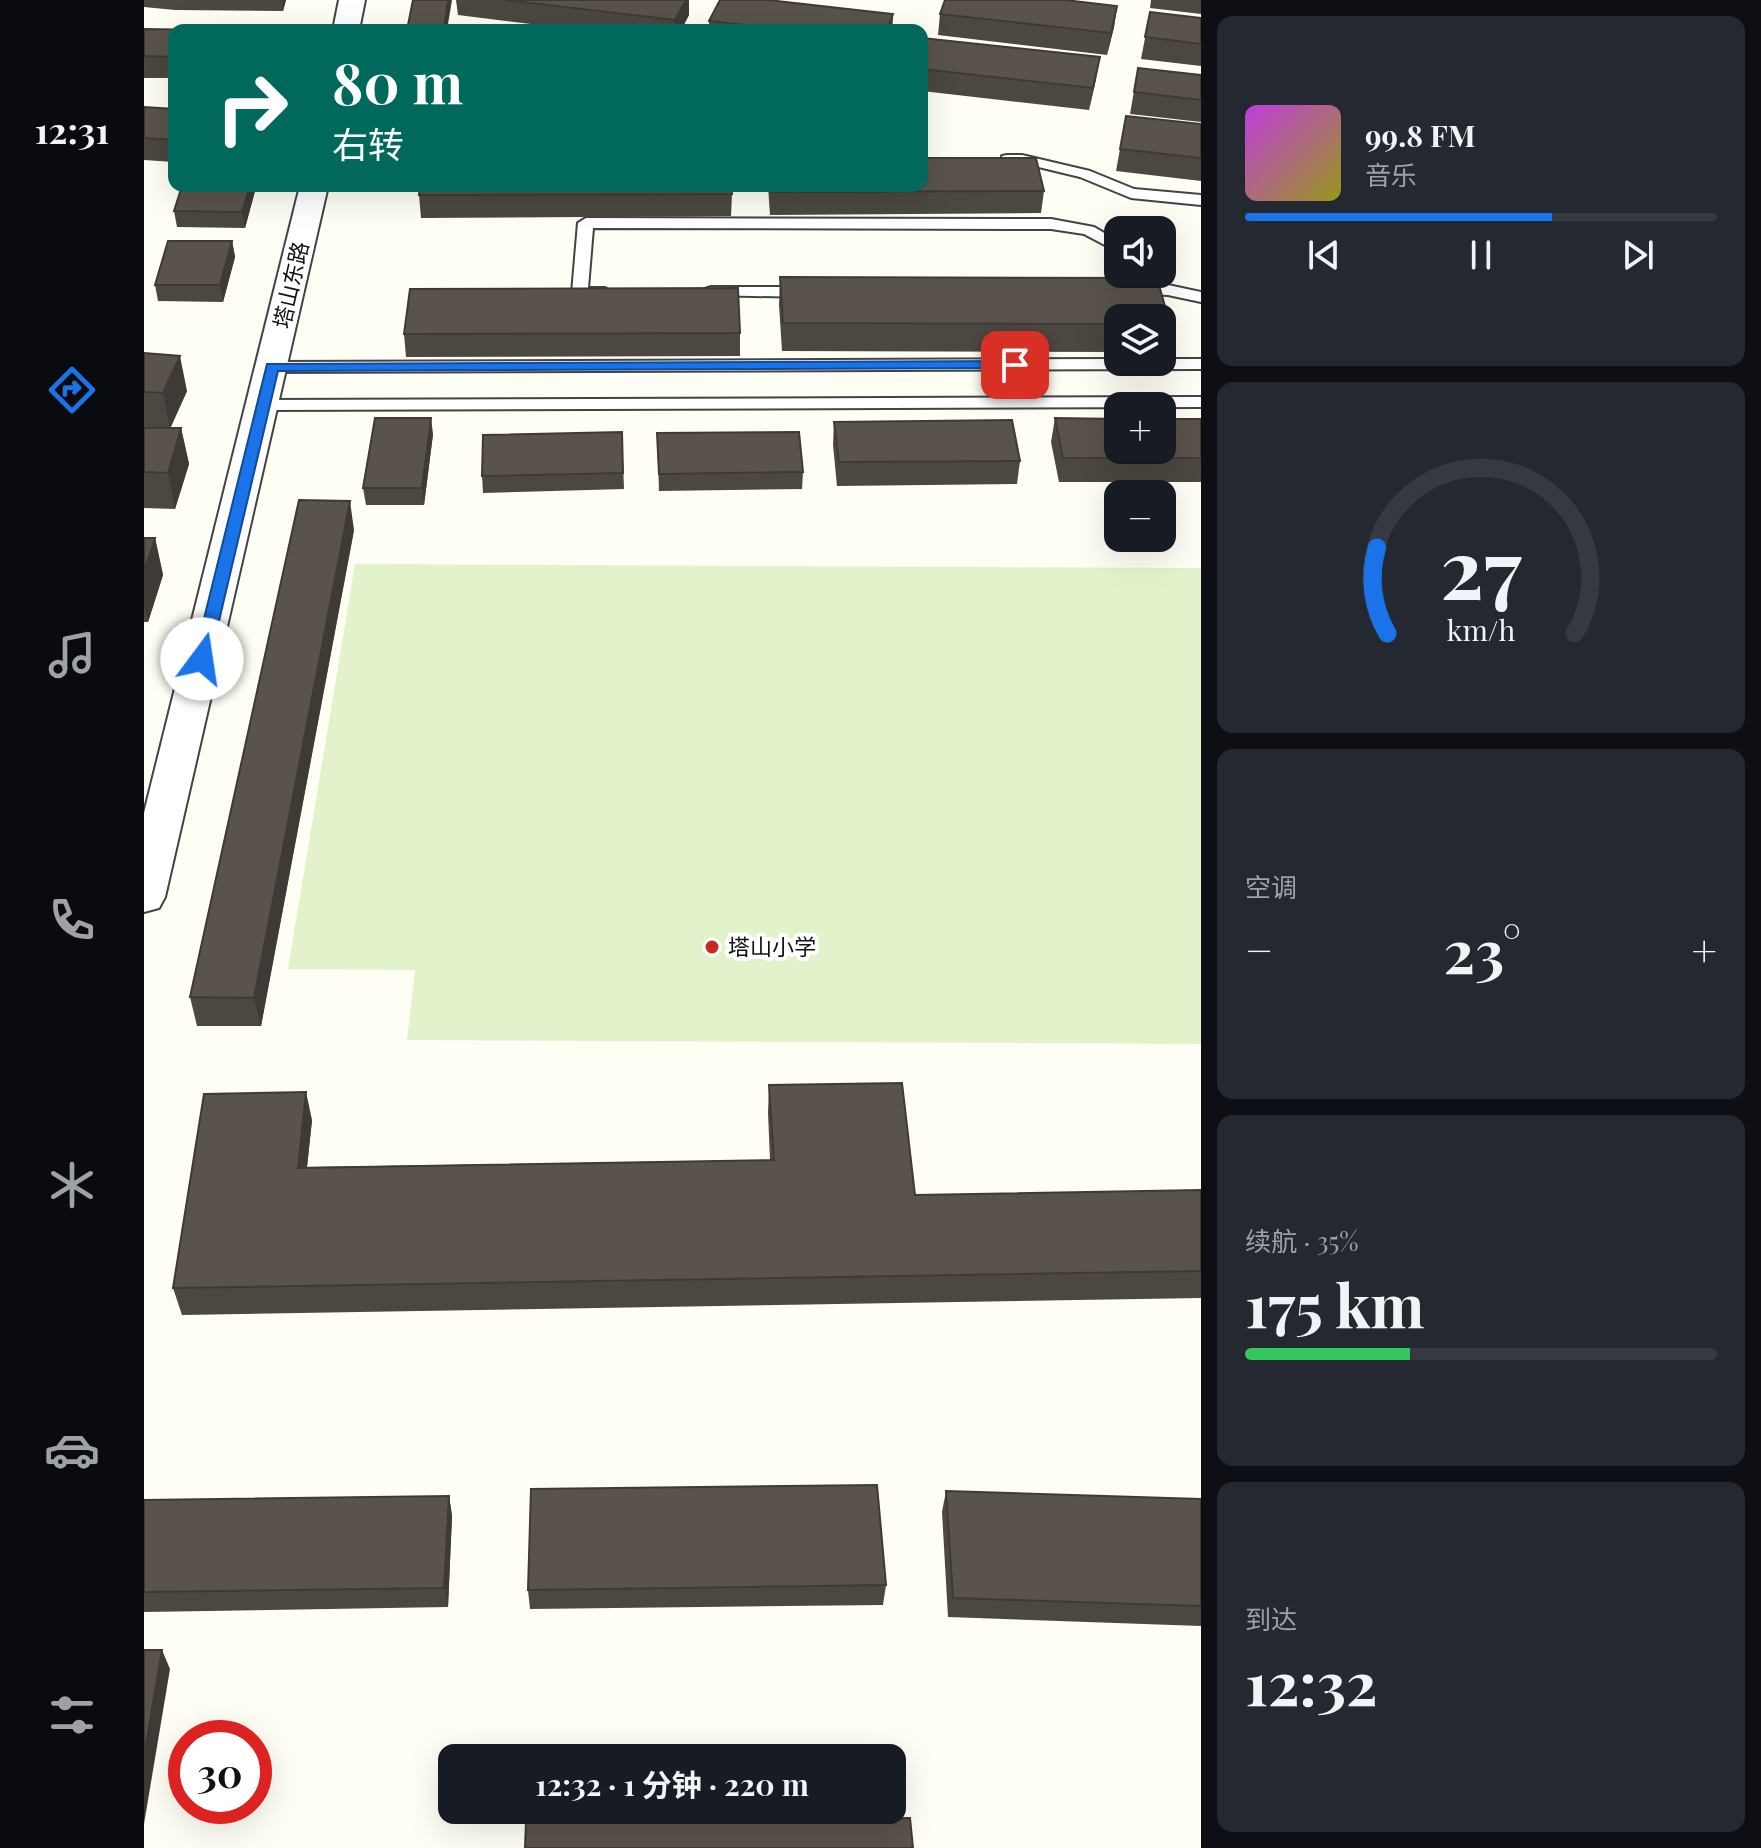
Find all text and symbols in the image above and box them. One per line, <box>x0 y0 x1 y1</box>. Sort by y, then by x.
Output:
text: 80 m <box>332 44 463 119</box>
icon: right <box>200 56 304 160</box>
text: 12:31 <box>35 105 109 153</box>
text: 99.8 FM <box>1365 115 1476 155</box>
text: 右转 <box>332 119 404 167</box>
text: 音乐 <box>1365 157 1417 192</box>
map controls <box>1104 216 1176 552</box>
button: sound <box>1104 216 1176 288</box>
icon: previous <box>1302 233 1346 277</box>
icon: pause <box>1459 233 1503 277</box>
icon: next <box>1616 233 1660 277</box>
street label: 塔山东路 <box>266 239 315 331</box>
button: layers <box>1104 304 1176 376</box>
pin <box>981 331 1049 399</box>
icon: arrive <box>993 343 1037 387</box>
icon: directions <box>44 362 100 418</box>
button: + <box>1104 392 1176 464</box>
button: − <box>1104 480 1176 552</box>
text: 27 <box>1440 509 1522 620</box>
text: km/h <box>1447 610 1515 648</box>
position arrow <box>160 617 244 701</box>
icon: music <box>44 627 100 683</box>
text: 空调 <box>1245 869 1297 904</box>
icon: phone <box>44 892 100 948</box>
text: 23° <box>1444 909 1521 989</box>
text: − <box>1245 919 1273 978</box>
text: + <box>1691 919 1717 978</box>
place label: 塔山小学 <box>728 931 816 961</box>
marker: 塔山小学 <box>703 938 721 956</box>
icon: climate <box>44 1157 100 1213</box>
text: 续航 · 35% <box>1245 1223 1359 1258</box>
text: 175 km <box>1245 1263 1425 1343</box>
icon: car <box>44 1422 100 1478</box>
text: 到达 <box>1245 1601 1297 1636</box>
text: 12:32 <box>1245 1641 1377 1721</box>
icon: filters <box>44 1687 100 1743</box>
speed limit sign: 30 <box>168 1720 272 1824</box>
text: 12:32 · 1 分钟 · 220 m <box>535 1764 809 1804</box>

